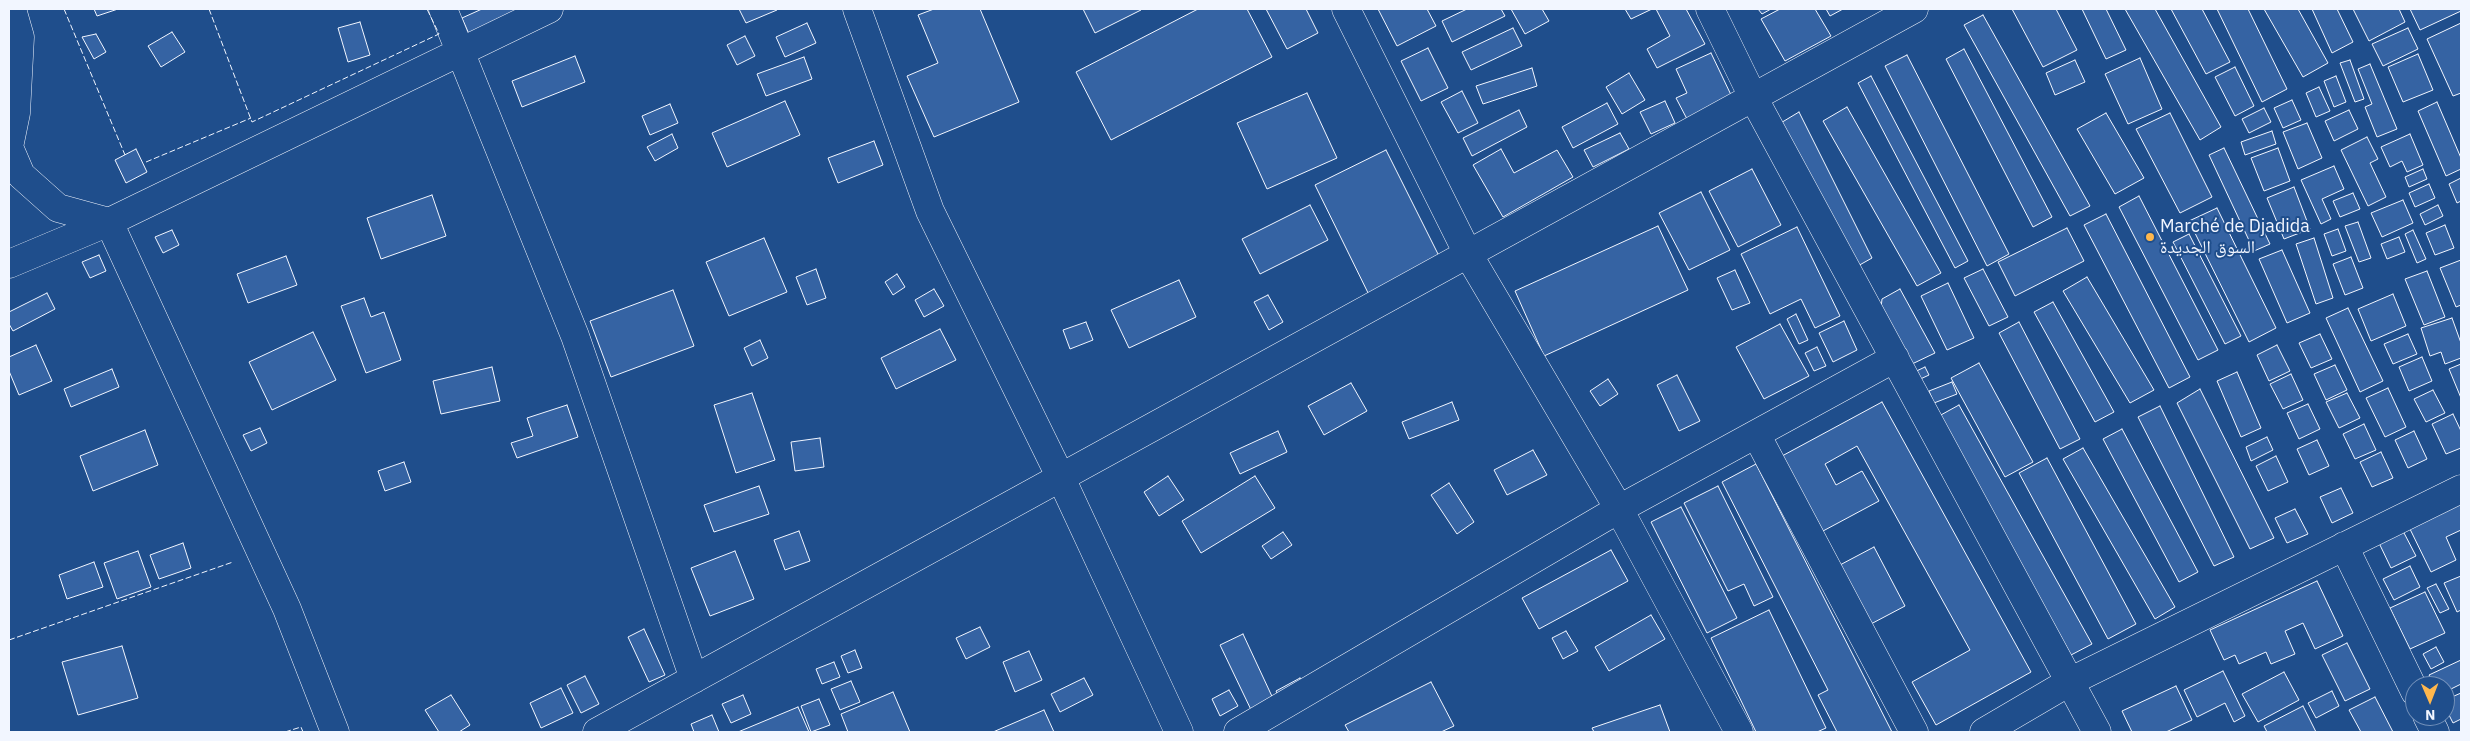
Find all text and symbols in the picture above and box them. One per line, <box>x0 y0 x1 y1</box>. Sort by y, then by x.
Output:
place label: Marché de Djadida السوق الجديدة <box>2160 216 2310 258</box>
marker: Marché de Djadida السوق الجديدة <box>2144 231 2156 243</box>
north arrow <box>2405 676 2455 726</box>
text: N <box>2425 706 2435 724</box>

